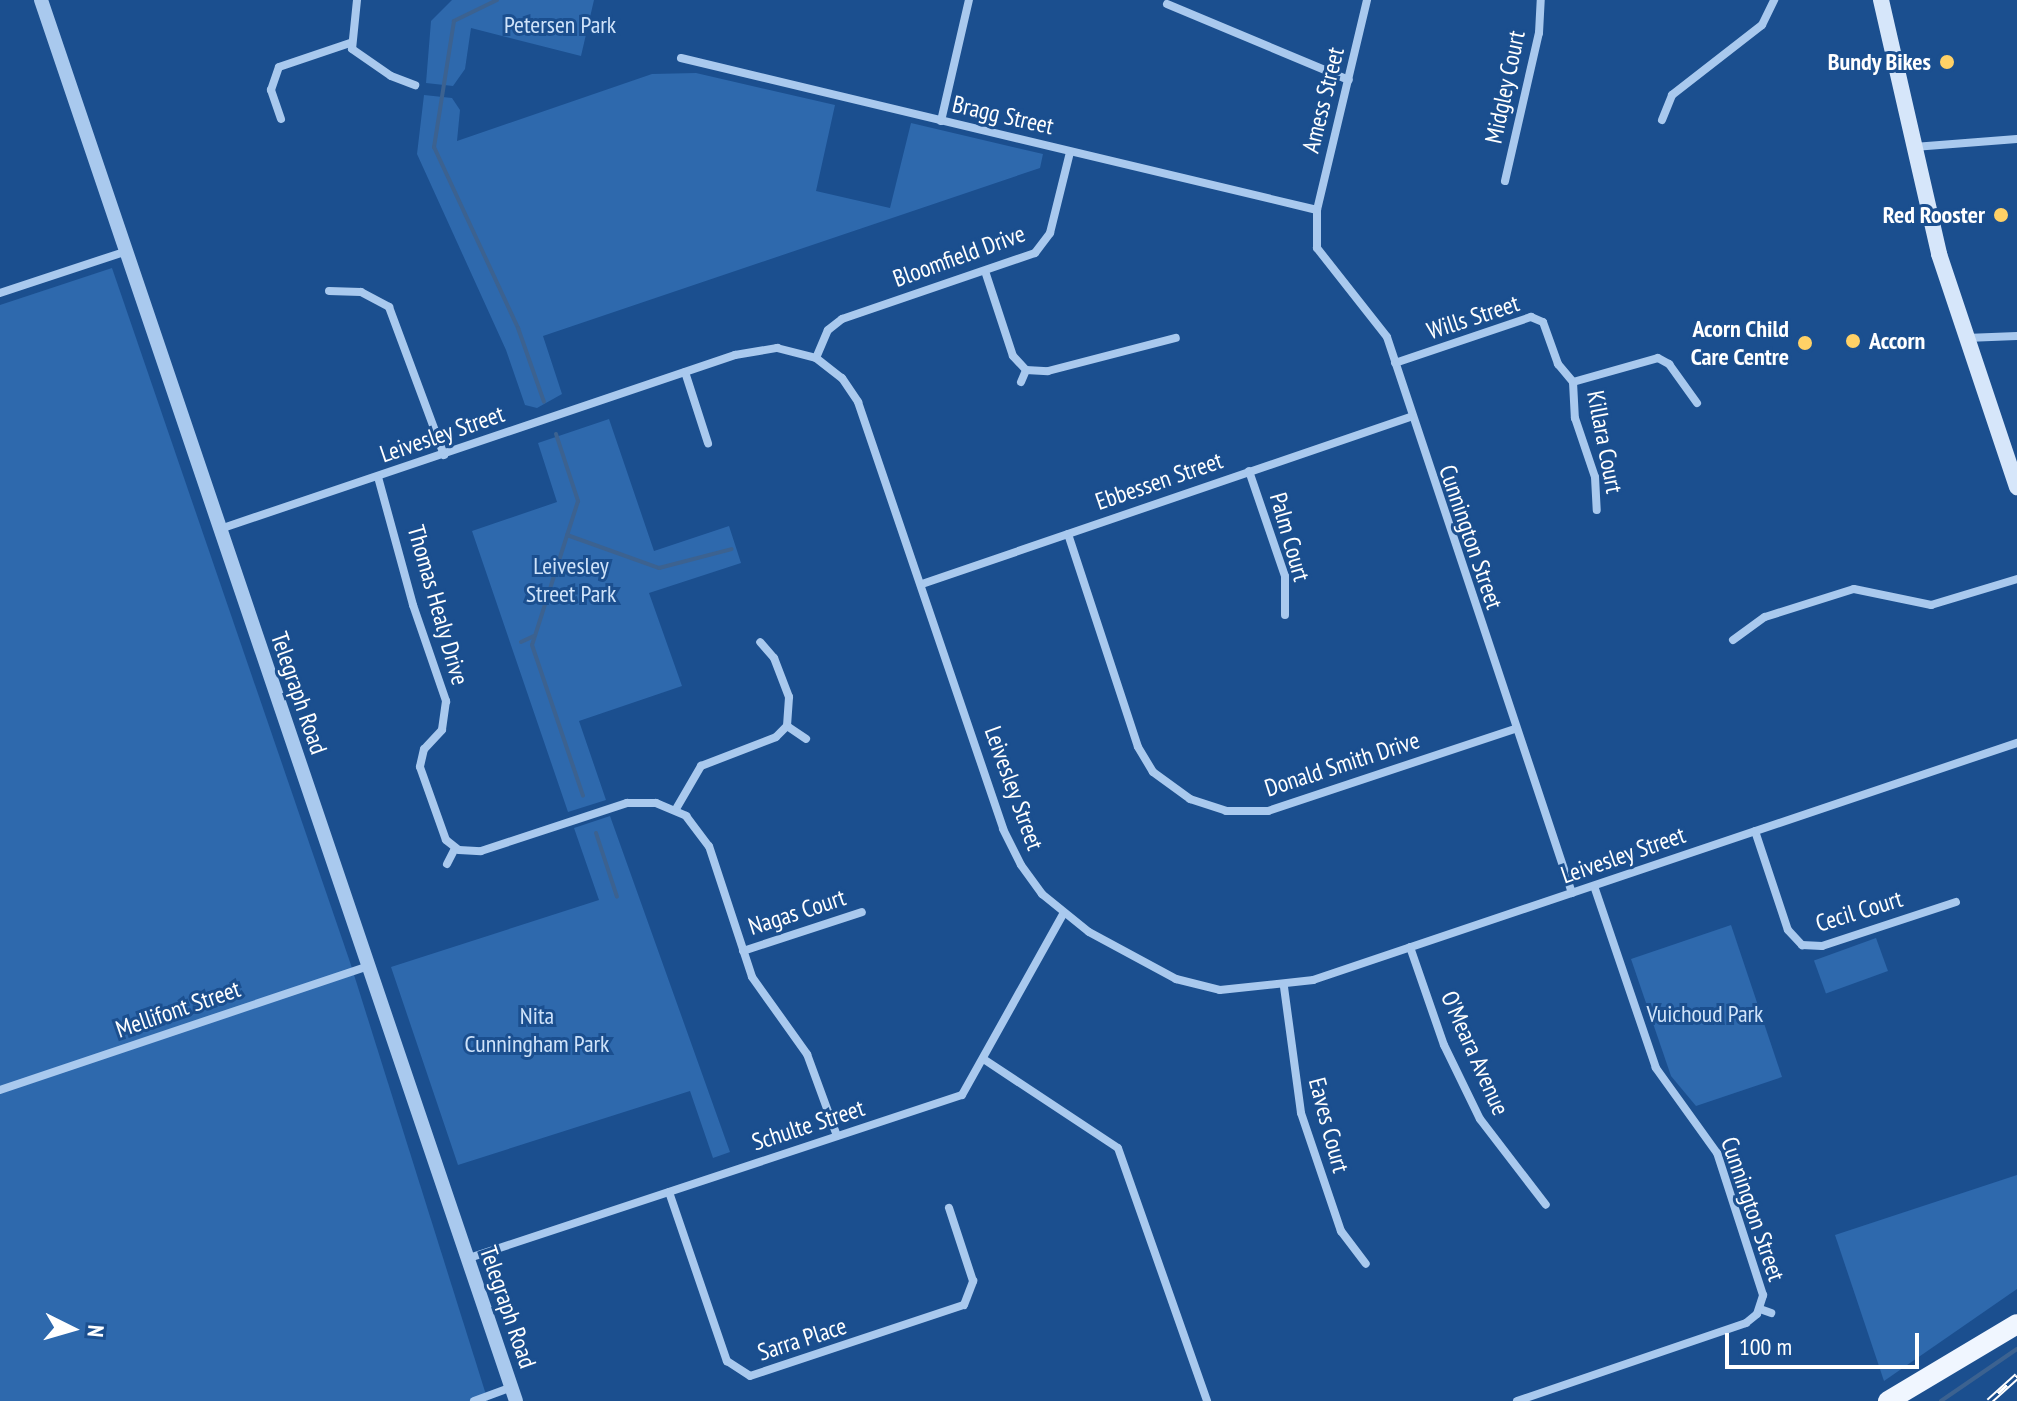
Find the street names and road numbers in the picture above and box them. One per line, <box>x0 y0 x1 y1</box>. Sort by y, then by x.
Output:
street label: Midgley Court <box>1479 28 1531 146</box>
street label: Amess Street <box>1296 44 1350 156</box>
street label: Bragg Street <box>950 89 1056 141</box>
street label: Bloomfield Drive <box>889 219 1029 293</box>
street label: Wills Street <box>1423 289 1523 345</box>
street label: Killara Court <box>1581 388 1629 496</box>
street label: Leivesley Street <box>376 399 508 469</box>
street label: Ebbessen Street <box>1092 446 1226 516</box>
street label: Cunnington Street <box>1433 461 1509 613</box>
street label: Palm Court <box>1264 489 1316 585</box>
street label: Thomas Healy Drive <box>401 521 475 689</box>
street label: Telegraph Road <box>265 628 333 758</box>
street label: Leivesley Street <box>978 722 1050 854</box>
street label: Donald Smith Drive <box>1261 725 1423 803</box>
street label: Leivesley Street <box>1557 820 1689 890</box>
street label: Nagas Court <box>745 883 849 941</box>
street label: Cecil Court <box>1812 884 1906 938</box>
street label: Mellifont Street <box>112 974 244 1044</box>
street label: O'Meara Avenue <box>1435 986 1515 1120</box>
street label: Eaves Court <box>1303 1074 1355 1176</box>
street label: Schulte Street <box>748 1093 868 1157</box>
street label: Cunnington Street <box>1715 1133 1791 1285</box>
street label: Telegraph Road <box>474 1242 542 1372</box>
street label: Sarra Place <box>754 1311 850 1367</box>

